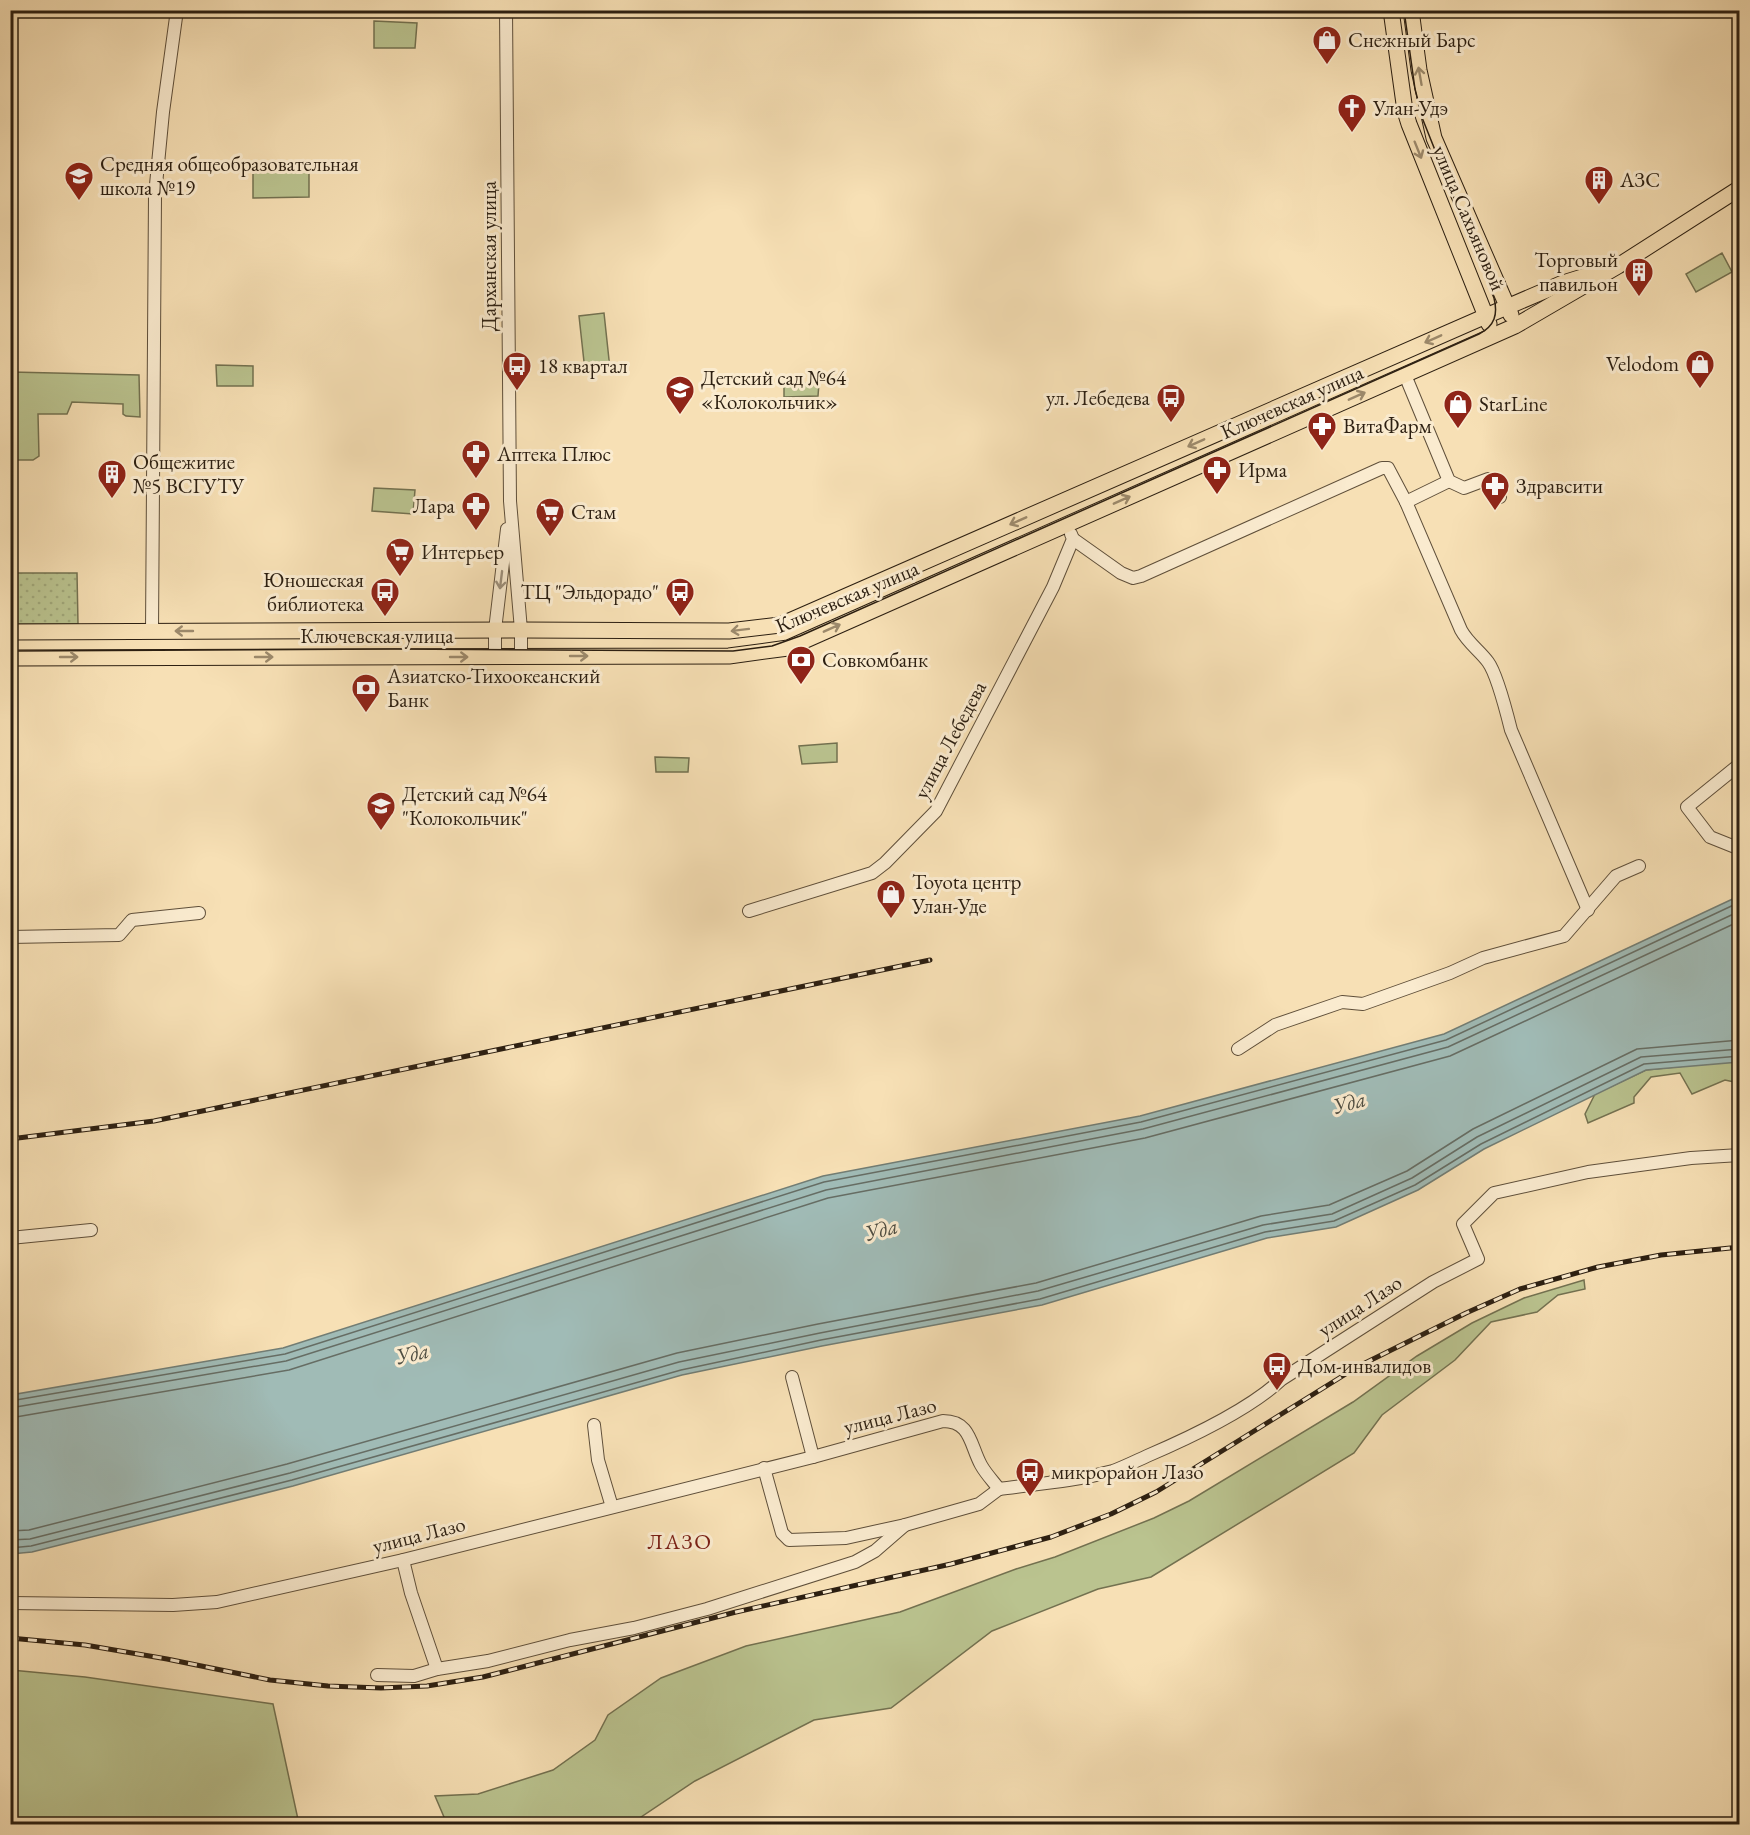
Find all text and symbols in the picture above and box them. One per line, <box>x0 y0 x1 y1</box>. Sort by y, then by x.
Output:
shop icon: Снежный Барс <box>1311 24 1343 66</box>
place label: Снежный Барс <box>1348 26 1476 53</box>
one-way arrow <box>1414 66 1425 86</box>
church icon: Улан-Удэ <box>1336 92 1368 134</box>
place label: Улан-Удэ <box>1372 94 1448 121</box>
one-way arrow <box>1413 140 1424 158</box>
street label: улица Сахьяновой <box>1427 141 1512 294</box>
place label: Средняя общеобразовательная школа №19 <box>100 150 359 201</box>
school or university icon: Средняя общеобразовательная школа №19 <box>63 160 95 202</box>
building icon: АЗС <box>1583 164 1615 206</box>
place label: АЗС <box>1619 166 1660 193</box>
street label: Дарханская улица <box>475 180 502 331</box>
place label: Торговый павильон <box>1534 246 1618 297</box>
building icon: Торговый павильон <box>1623 256 1655 298</box>
one-way arrow <box>1424 334 1442 345</box>
shop icon: Velodom <box>1684 348 1716 390</box>
bus stop icon: 18 квартал <box>501 350 533 392</box>
place label: Velodom <box>1606 350 1679 377</box>
place label: 18 квартал <box>538 352 628 379</box>
street label: Ключевская улица <box>1216 358 1368 445</box>
place label: Детский сад №64 «Колокольчик» <box>701 364 847 415</box>
school or university icon: Детский сад №64 «Колокольчик» <box>664 374 696 416</box>
bus stop icon: ул. Лебедева <box>1155 382 1187 424</box>
place label: ул. Лебедева <box>1046 384 1151 411</box>
shop icon: StarLine <box>1442 388 1474 430</box>
one-way arrow <box>1348 390 1366 401</box>
place label: StarLine <box>1479 390 1547 417</box>
pharmacy icon: ВитаФарм <box>1306 410 1338 452</box>
place label: ВитаФарм <box>1343 412 1432 439</box>
one-way arrow <box>1188 437 1206 449</box>
pharmacy icon: Аптека Плюс <box>460 438 492 480</box>
place label: Аптека Плюс <box>496 440 611 467</box>
place label: Общежитие №5 ВСГУТУ <box>133 448 245 499</box>
pharmacy icon: Ирма <box>1201 454 1233 496</box>
place label: Ирма <box>1238 456 1288 483</box>
building icon: Общежитие №5 ВСГУТУ <box>96 458 128 500</box>
pharmacy icon: Здравсити <box>1479 470 1511 512</box>
place label: Здравсити <box>1516 472 1603 499</box>
pharmacy icon: Лара <box>460 490 492 532</box>
place label: Лара <box>413 492 456 519</box>
one-way arrow <box>1112 494 1130 506</box>
supermarket icon: Стам <box>534 496 566 538</box>
place label: Стам <box>571 498 616 525</box>
one-way arrow <box>1009 515 1027 527</box>
supermarket icon: Интерьер <box>384 536 416 578</box>
place label: Интерьер <box>421 538 504 565</box>
street label: Ключевская улица <box>771 554 923 639</box>
place label: Юношеская библиотека <box>263 566 365 617</box>
one-way arrow <box>495 570 506 589</box>
bus stop icon: Юношеская библиотека <box>369 576 401 618</box>
bus stop icon: ТЦ "Эльдорадо" <box>664 576 696 618</box>
place label: ТЦ "Эльдорадо" <box>520 578 659 605</box>
street label: Ключевская улица <box>300 622 454 649</box>
one-way arrow <box>823 622 841 634</box>
one-way arrow <box>730 624 750 635</box>
one-way arrow <box>175 625 195 637</box>
bank icon: Совкомбанк <box>785 644 817 686</box>
place label: Совкомбанк <box>822 646 928 673</box>
one-way arrow <box>569 650 589 662</box>
one-way arrow <box>253 651 273 663</box>
one-way arrow <box>448 651 468 663</box>
one-way arrow <box>58 652 78 663</box>
place label: Азиатско-Тихоокеанский Банк <box>386 662 600 713</box>
bank icon: Азиатско-Тихоокеанский Банк <box>350 672 382 714</box>
street label: улица Лебедева <box>907 676 992 803</box>
place label: Детский сад №64 "Колокольчик" <box>402 780 548 831</box>
school or university icon: Детский сад №64 "Колокольчик" <box>365 790 397 832</box>
place label: Toyota центр Улан-Уде <box>911 868 1022 919</box>
shop icon: Toyota центр Улан-Уде <box>875 878 907 920</box>
water label: Уда <box>1329 1084 1369 1121</box>
water label: Уда <box>861 1211 901 1248</box>
street label: улица Лазо <box>1313 1268 1407 1343</box>
water label: Уда <box>393 1336 432 1371</box>
bus stop icon: Дом-инвалидов <box>1261 1350 1293 1392</box>
place label: Дом-инвалидов <box>1298 1352 1431 1379</box>
street label: улица Лазо <box>841 1391 939 1440</box>
bus stop icon: микрорайон Лазо <box>1014 1456 1046 1498</box>
place label: микрорайон Лазо <box>1051 1458 1204 1485</box>
street label: улица Лазо <box>370 1510 468 1559</box>
district label: ЛАЗО <box>648 1527 712 1556</box>

